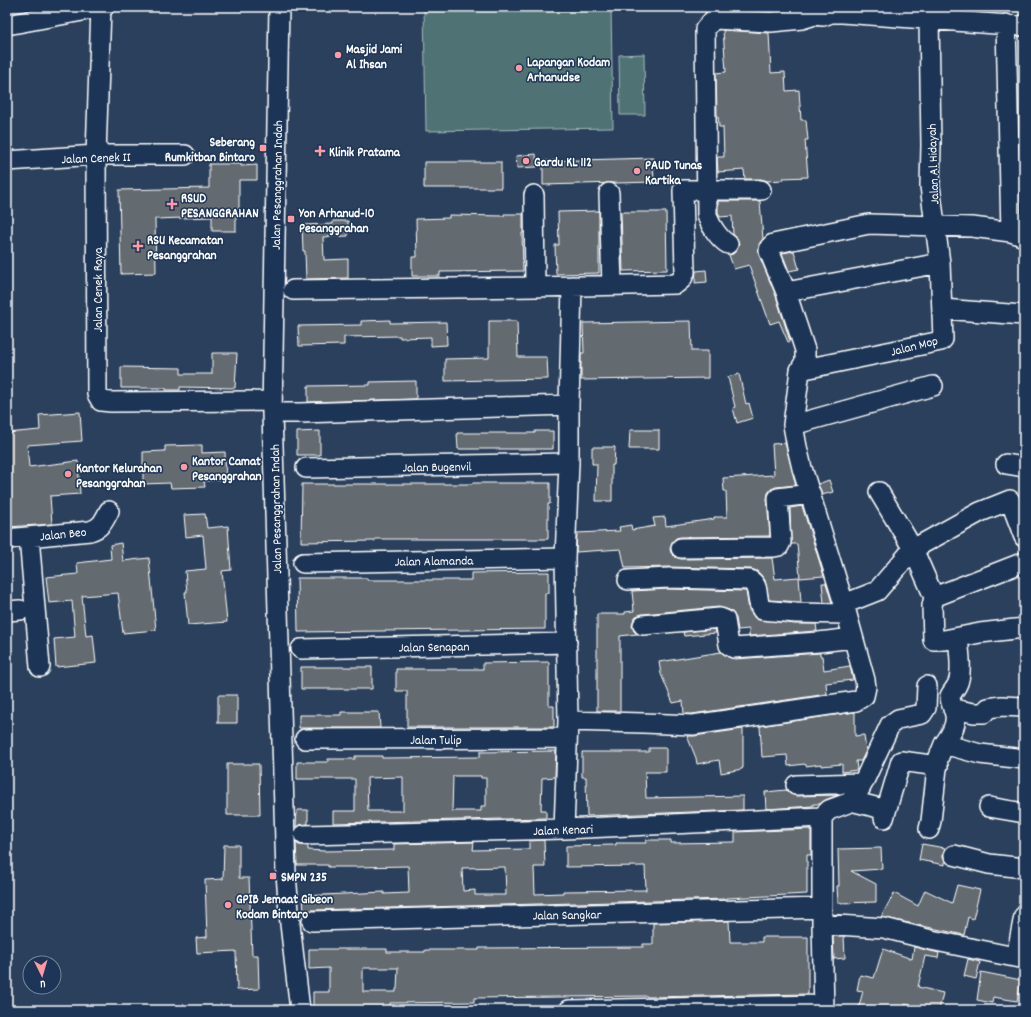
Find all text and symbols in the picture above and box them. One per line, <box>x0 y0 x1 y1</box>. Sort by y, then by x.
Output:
place label: Masjid Jami Al Ihsan <box>346 41 403 75</box>
marker: Masjid Jami Al Ihsan <box>333 50 343 60</box>
place label: Lapangan Kodam Arhanudse <box>527 54 610 88</box>
marker: Lapangan Kodam Arhanudse <box>514 63 524 73</box>
street label: Jalan Pesanggrahan Indah <box>268 120 289 250</box>
street label: Jalan Al Hidayah <box>924 123 945 205</box>
place label: Seberang Rumkitban Bintaro <box>165 134 255 168</box>
marker: Seberang Rumkitban Bintaro <box>258 143 268 153</box>
place label: Klinik Pratama <box>329 144 401 163</box>
marker: Klinik Pratama <box>314 145 326 157</box>
street label: Jalan Cenek II <box>61 149 131 170</box>
place label: Gardu KL 112 <box>534 154 592 173</box>
marker: Gardu KL 112 <box>521 156 531 166</box>
place label: PAUD Tunas Kartika <box>645 157 703 191</box>
marker: PAUD Tunas Kartika <box>632 166 642 176</box>
place label: RSUD PESANGGRAHAN <box>181 190 259 224</box>
marker: RSUD PESANGGRAHAN <box>166 198 178 210</box>
place label: Yon Arhanud-10 Pesanggrahan <box>298 205 375 239</box>
marker: Yon Arhanud-10 Pesanggrahan <box>286 214 296 224</box>
place label: RSU Kecamatan Pesanggrahan <box>147 232 223 266</box>
marker: RSU Kecamatan Pesanggrahan <box>132 240 144 252</box>
street label: Jalan Cenek Raya <box>90 247 109 332</box>
street label: Jalan Mop <box>889 332 940 362</box>
street label: Jalan Pesanggrahan Indah <box>267 444 288 574</box>
place label: Kantor Camat Pesanggrahan <box>192 453 262 487</box>
street label: Jalan Bugenvil <box>402 458 472 479</box>
place label: Kantor Kelurahan Pesanggrahan <box>76 460 162 494</box>
marker: Kantor Camat Pesanggrahan <box>179 462 189 472</box>
marker: Kantor Kelurahan Pesanggrahan <box>63 469 73 479</box>
street label: Jalan Beo <box>39 524 88 547</box>
street label: Jalan Alamanda <box>395 552 474 573</box>
street label: Jalan Senapan <box>399 638 470 659</box>
street label: Jalan Tulip <box>410 732 462 751</box>
street label: Jalan Kenari <box>533 821 594 842</box>
place label: SMPN 235 <box>281 869 327 888</box>
marker: SMPN 235 <box>268 871 278 881</box>
place label: GPIB Jemaat Gibeon Kodam Bintaro <box>236 891 333 925</box>
marker: GPIB Jemaat Gibeon Kodam Bintaro <box>223 900 233 910</box>
street label: Jalan Sangkar <box>532 906 602 927</box>
north arrow <box>22 955 62 995</box>
text: U <box>39 975 46 991</box>

